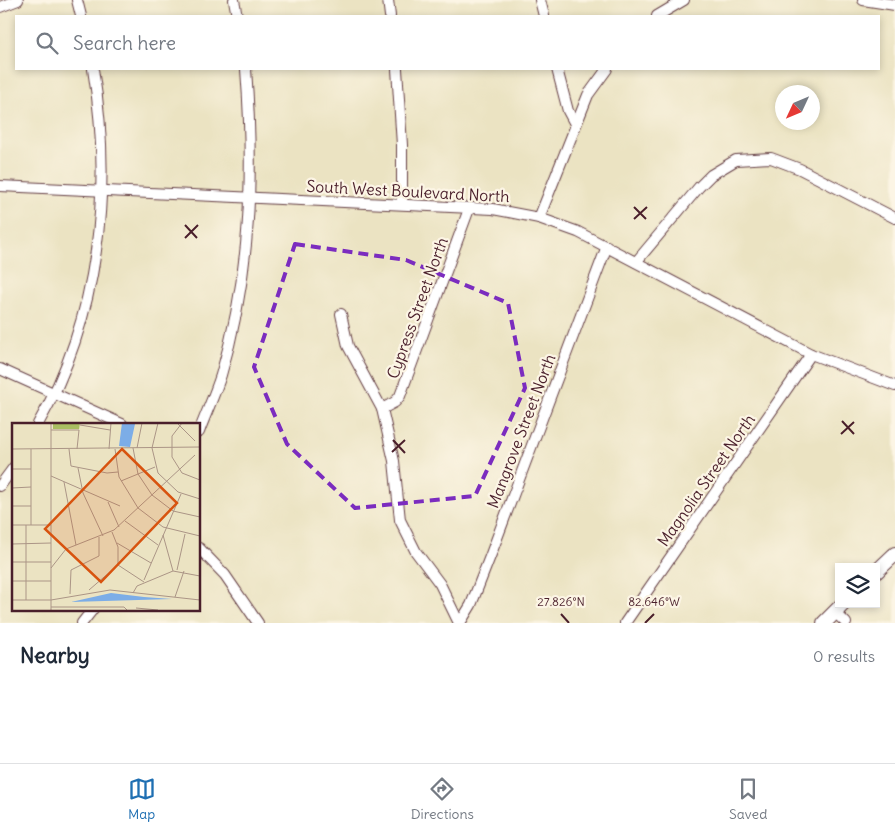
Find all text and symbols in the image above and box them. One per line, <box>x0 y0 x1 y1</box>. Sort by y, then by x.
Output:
search box <box>15 15 880 70</box>
icon: search <box>33 29 61 57</box>
text: Search here <box>73 31 176 55</box>
north arrow <box>775 85 820 130</box>
street label: South West Boulevard North <box>306 176 510 206</box>
street label: Cypress Street North <box>382 235 452 381</box>
street label: Mangrove Street North <box>482 351 560 511</box>
street label: Magnolia Street North <box>653 410 759 550</box>
inset map <box>12 423 200 610</box>
map controls <box>835 563 880 608</box>
button: layers <box>835 563 880 608</box>
text: 27.826°N <box>537 594 585 609</box>
text: 82.646°W <box>628 594 680 609</box>
text: Nearby <box>20 642 90 669</box>
text: 0 results <box>813 646 875 666</box>
tab: Map <box>128 775 156 823</box>
tab: Directions <box>411 775 474 823</box>
tab: Saved <box>729 775 767 823</box>

